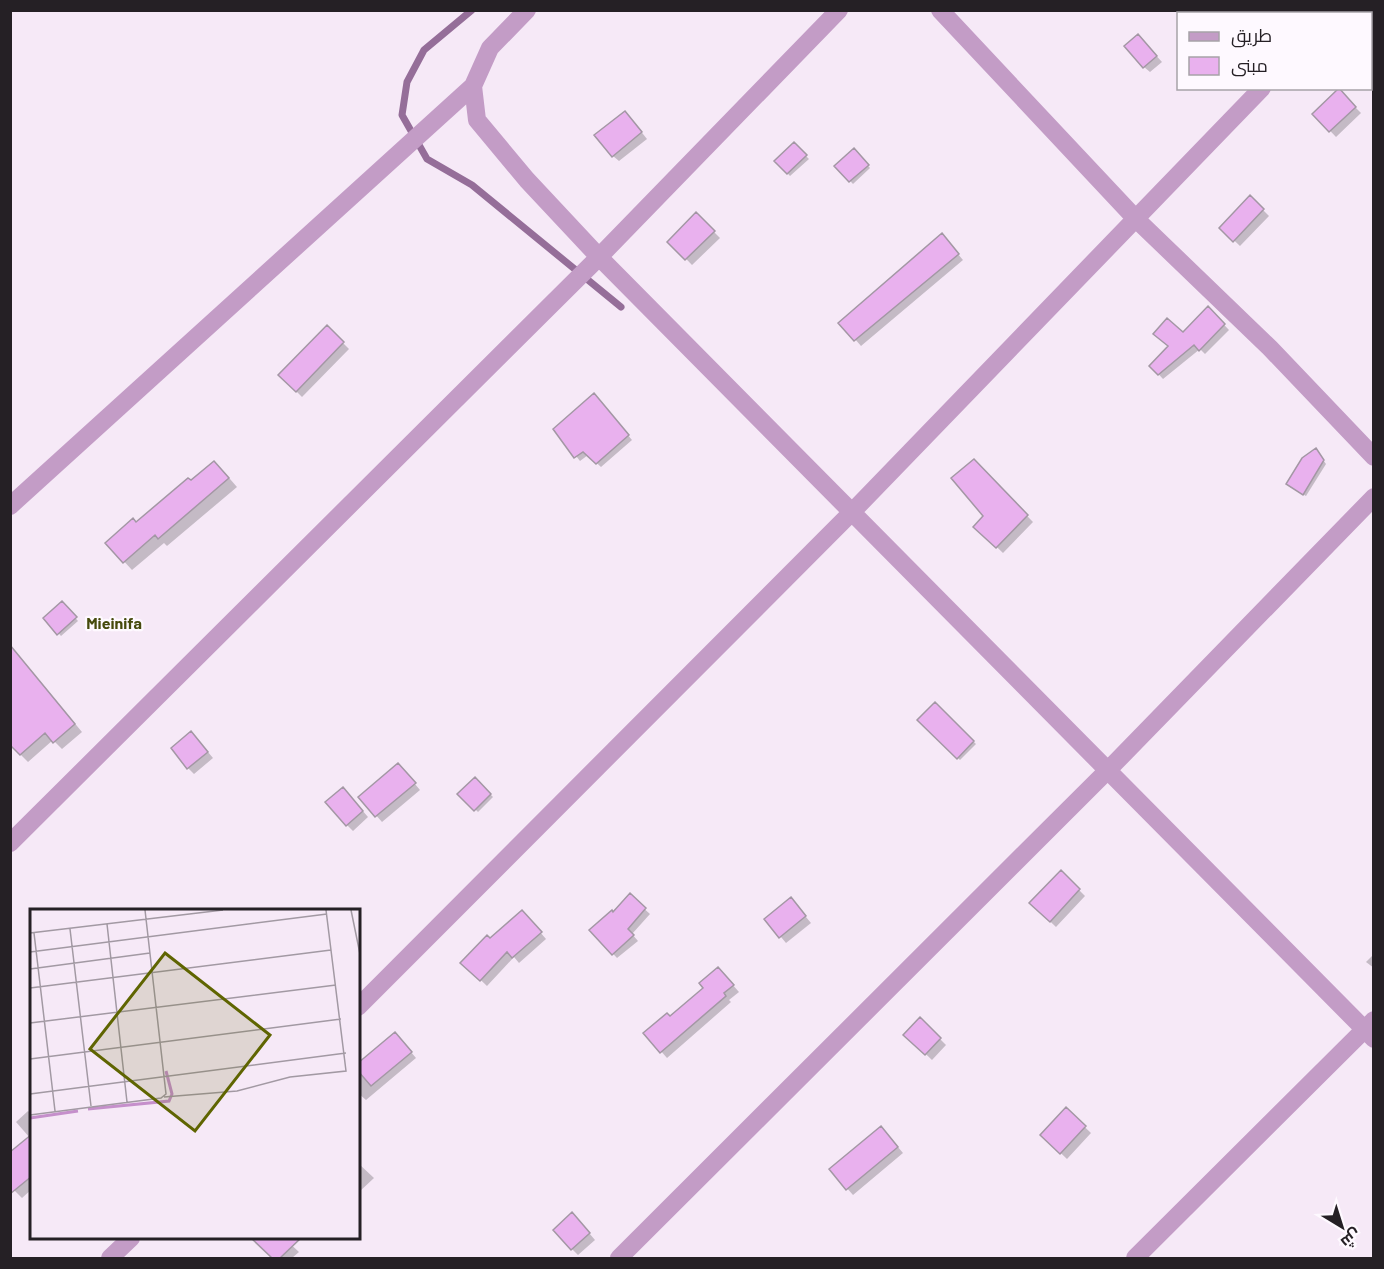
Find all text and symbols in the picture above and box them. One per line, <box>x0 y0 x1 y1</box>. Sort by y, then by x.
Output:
legend <box>1177 12 1372 90</box>
text: طريق <box>1231 24 1272 48</box>
text: مبنى <box>1231 54 1268 77</box>
district label: Mieinifa <box>86 613 142 632</box>
inset map <box>30 909 360 1239</box>
north arrow <box>1312 1197 1372 1257</box>
text: ش <box>1337 1225 1365 1253</box>

